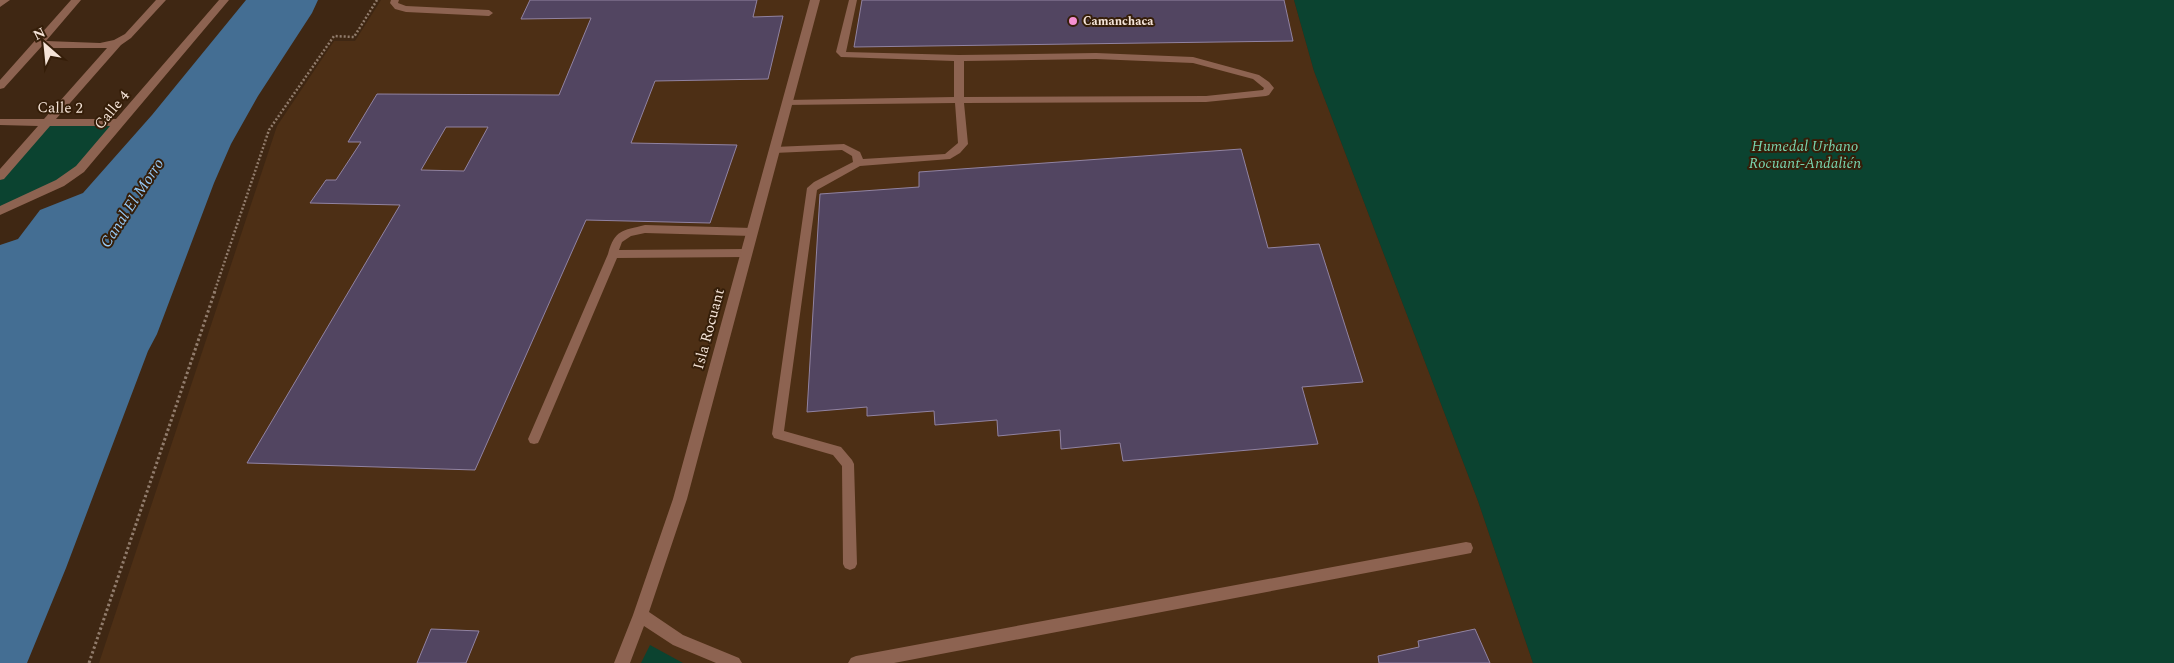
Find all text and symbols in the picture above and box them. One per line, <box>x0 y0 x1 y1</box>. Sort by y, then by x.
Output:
place label: Camanchaca <box>1083 12 1154 31</box>
marker: Camanchaca <box>1067 15 1079 27</box>
north arrow <box>20 20 70 70</box>
text: N <box>29 22 49 46</box>
street label: Calle 4 <box>89 85 136 135</box>
street label: Calle 2 <box>37 96 83 120</box>
park label: Humedal Urbano Rocuant-Andalién <box>1749 135 1861 175</box>
water label: Canal El Morro <box>94 153 170 253</box>
street label: Isla Rocuant <box>687 286 731 372</box>

